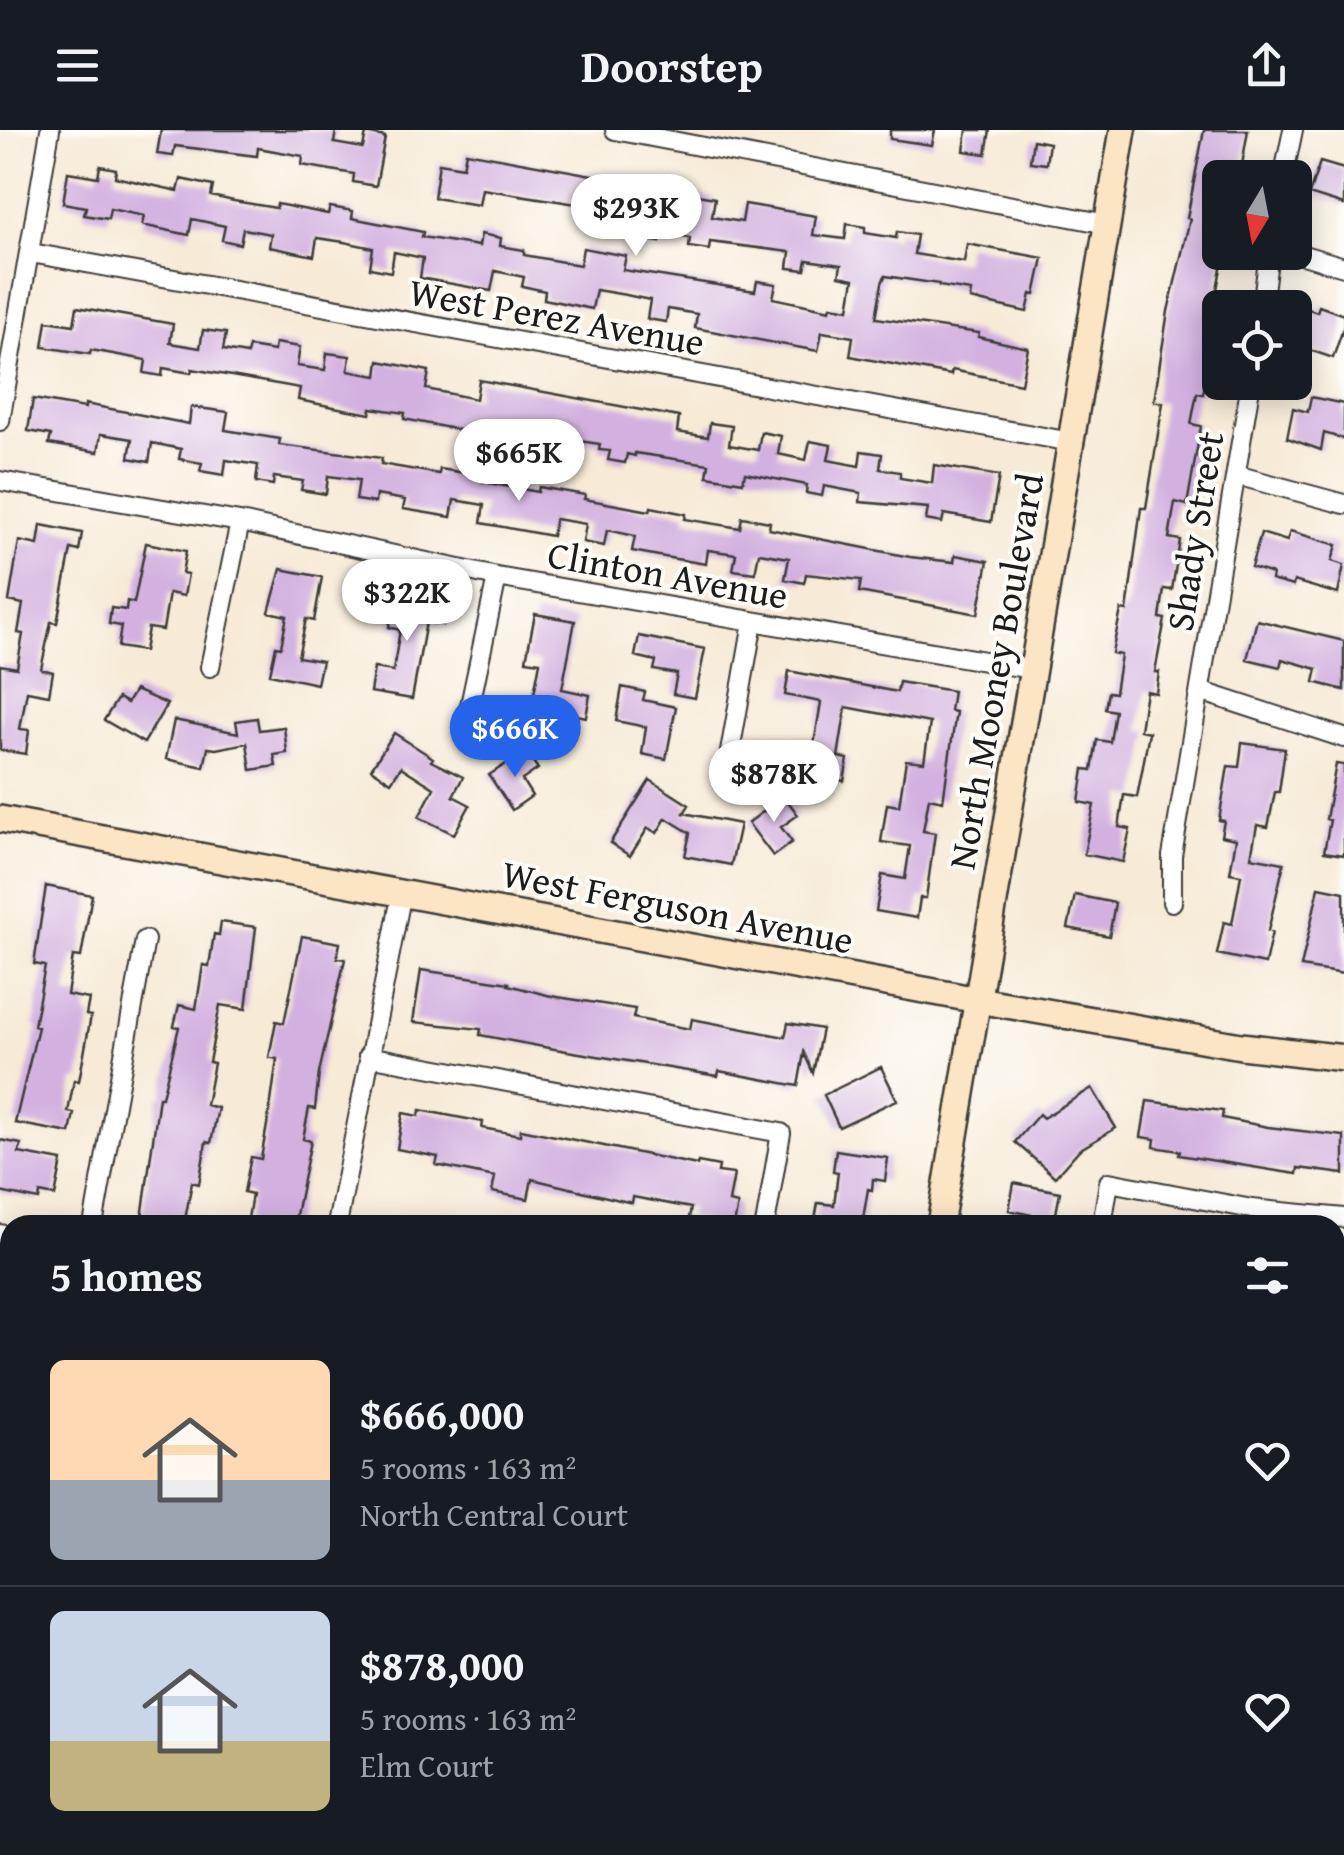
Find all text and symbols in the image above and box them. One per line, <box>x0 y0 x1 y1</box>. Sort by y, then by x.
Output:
text: Doorstep <box>581 33 763 98</box>
icon: menu <box>50 38 105 93</box>
icon: share <box>1239 38 1294 93</box>
north arrow <box>1202 160 1312 270</box>
map controls <box>1202 160 1312 400</box>
pin: $293K <box>566 174 706 259</box>
text: $293K <box>593 183 679 230</box>
street label: West Perez Avenue <box>405 263 709 369</box>
button: locate <box>1202 290 1312 400</box>
pin: $665K <box>449 419 589 504</box>
street label: Shady Street <box>1151 427 1237 635</box>
text: $665K <box>476 428 562 475</box>
street label: North Mooney Boulevard <box>933 468 1058 873</box>
street label: Clinton Avenue <box>544 525 792 623</box>
pin: $322K <box>337 559 477 644</box>
text: $322K <box>364 568 450 615</box>
pin: $666K <box>445 695 585 780</box>
text: $666K <box>472 704 558 751</box>
pin: $878K <box>704 740 844 825</box>
text: $878K <box>731 749 817 796</box>
street label: West Ferguson Avenue <box>498 845 858 967</box>
text: 5 homes <box>50 1245 203 1306</box>
icon: filters <box>1240 1248 1295 1303</box>
text: $666,000 <box>360 1383 524 1444</box>
icon: home <box>130 1400 250 1520</box>
icon: heart <box>1240 1433 1295 1488</box>
text: 5 rooms · 163 m² <box>360 1444 576 1491</box>
text: North Central Court <box>360 1491 628 1538</box>
text: $878,000 <box>360 1634 524 1695</box>
icon: home <box>130 1651 250 1771</box>
icon: heart <box>1240 1684 1295 1739</box>
text: 5 rooms · 163 m² <box>360 1695 576 1742</box>
text: Elm Court <box>360 1742 494 1789</box>

